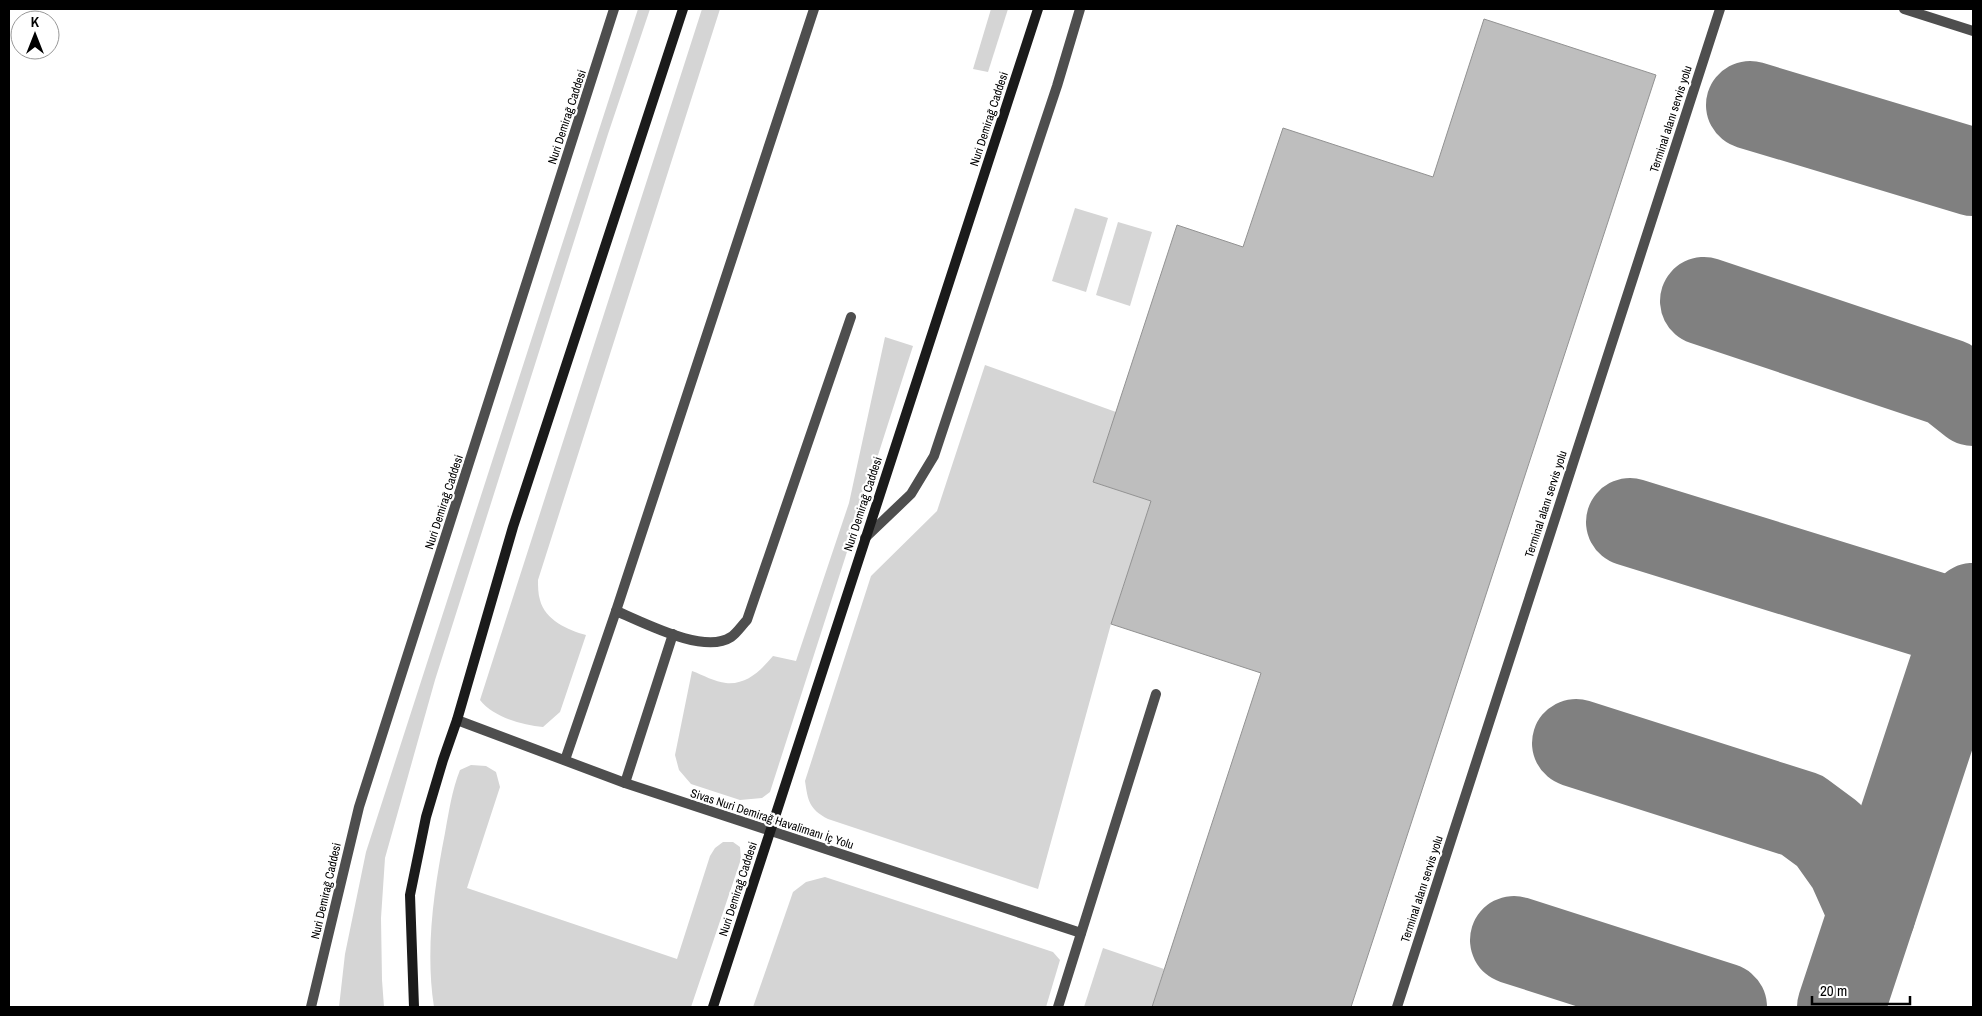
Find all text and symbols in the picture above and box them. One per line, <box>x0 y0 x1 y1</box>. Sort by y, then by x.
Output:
north arrow <box>10 10 60 60</box>
text: K <box>31 13 40 31</box>
street label: Terminal alanı servis yolu <box>1646 63 1696 175</box>
street label: Nuri Demirağ Caddesi <box>544 68 590 166</box>
street label: Nuri Demirağ Caddesi <box>966 70 1012 168</box>
street label: Terminal alanı servis yolu <box>1521 448 1571 560</box>
street label: Nuri Demirağ Caddesi <box>421 453 467 551</box>
street label: Nuri Demirağ Caddesi <box>840 455 886 553</box>
street label: Sivas Nuri Demirağ Havalimanı İç Yolu <box>688 785 856 853</box>
street label: Terminal alanı servis yolu <box>1397 833 1447 945</box>
street label: Nuri Demirağ Caddesi <box>715 840 761 938</box>
street label: Nuri Demirağ Caddesi <box>307 841 345 941</box>
scale bar <box>1812 974 1910 1006</box>
text: 20 m <box>1820 980 1847 1001</box>

